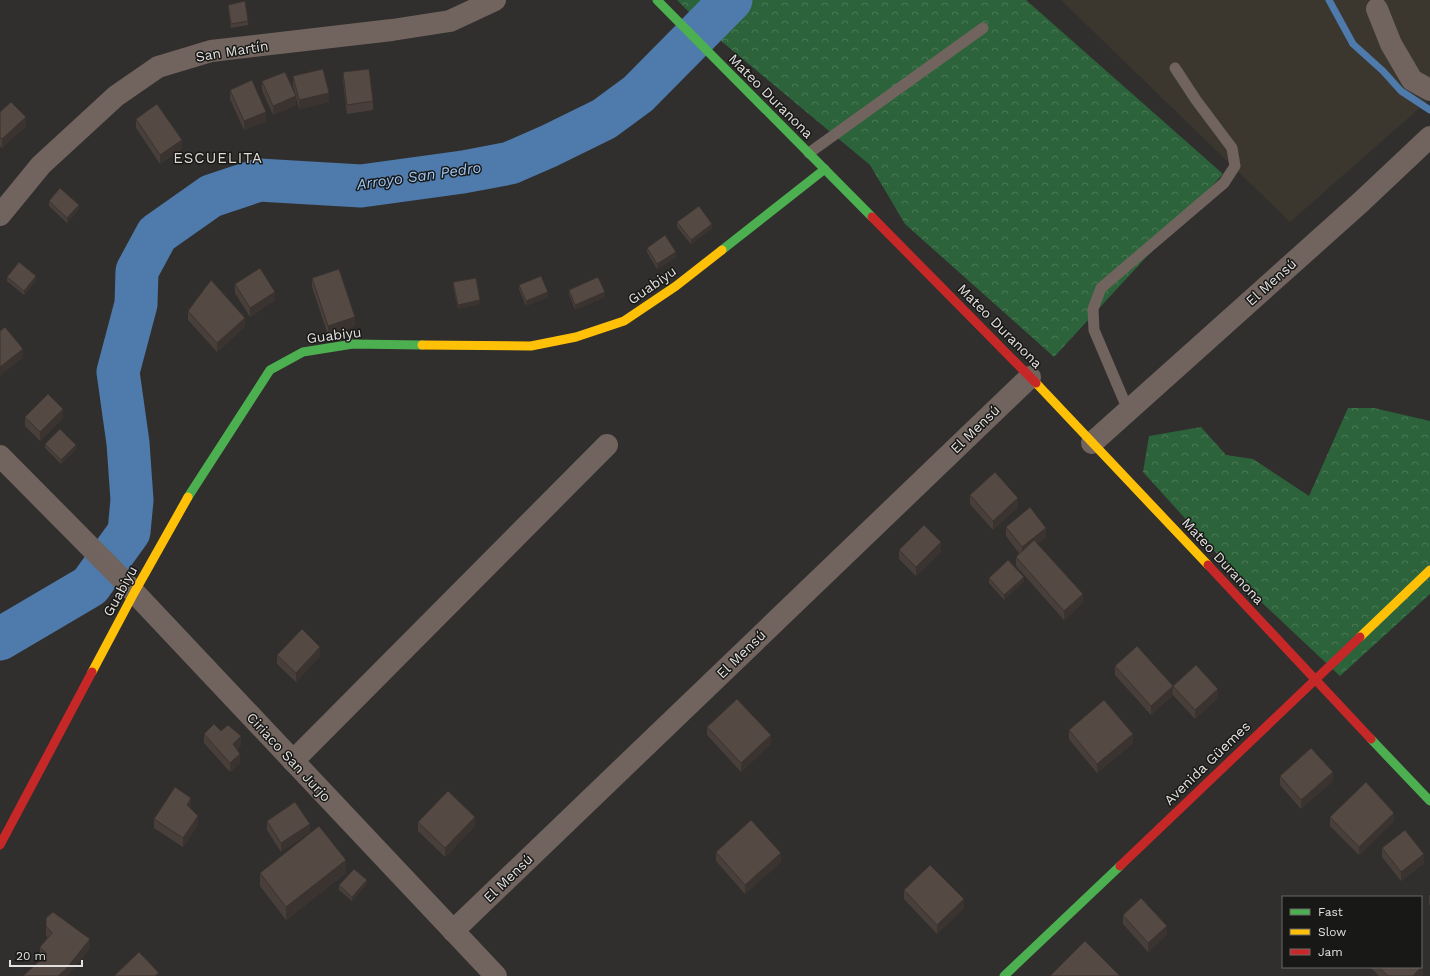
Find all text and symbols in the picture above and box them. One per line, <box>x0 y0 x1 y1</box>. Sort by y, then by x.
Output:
street label: San Martín <box>194 37 270 65</box>
street label: Mateo Duranona <box>726 51 816 141</box>
district label: ESCUELITA <box>173 149 263 167</box>
water label: Arroyo San Pedro <box>355 158 482 194</box>
street label: El Mensú <box>1243 255 1299 309</box>
street label: Guabiyu <box>625 263 679 307</box>
street label: Mateo Duranona <box>955 281 1045 371</box>
street label: Guabiyu <box>306 324 362 346</box>
street label: El Mensú <box>947 402 1003 456</box>
street label: Mateo Duranona <box>1179 514 1267 608</box>
street label: Guabiyu <box>100 563 140 619</box>
street label: El Mensú <box>713 627 769 681</box>
street label: Ciriaco San Jurjo <box>244 709 334 805</box>
street label: Avenida Güemes <box>1161 718 1253 808</box>
street label: El Mensú <box>480 851 536 905</box>
legend <box>1282 896 1422 968</box>
text: Fast <box>1318 905 1343 919</box>
text: Slow <box>1318 925 1346 939</box>
scale bar <box>10 942 82 968</box>
text: Jam <box>1318 945 1343 959</box>
text: 20 m <box>16 949 46 963</box>

